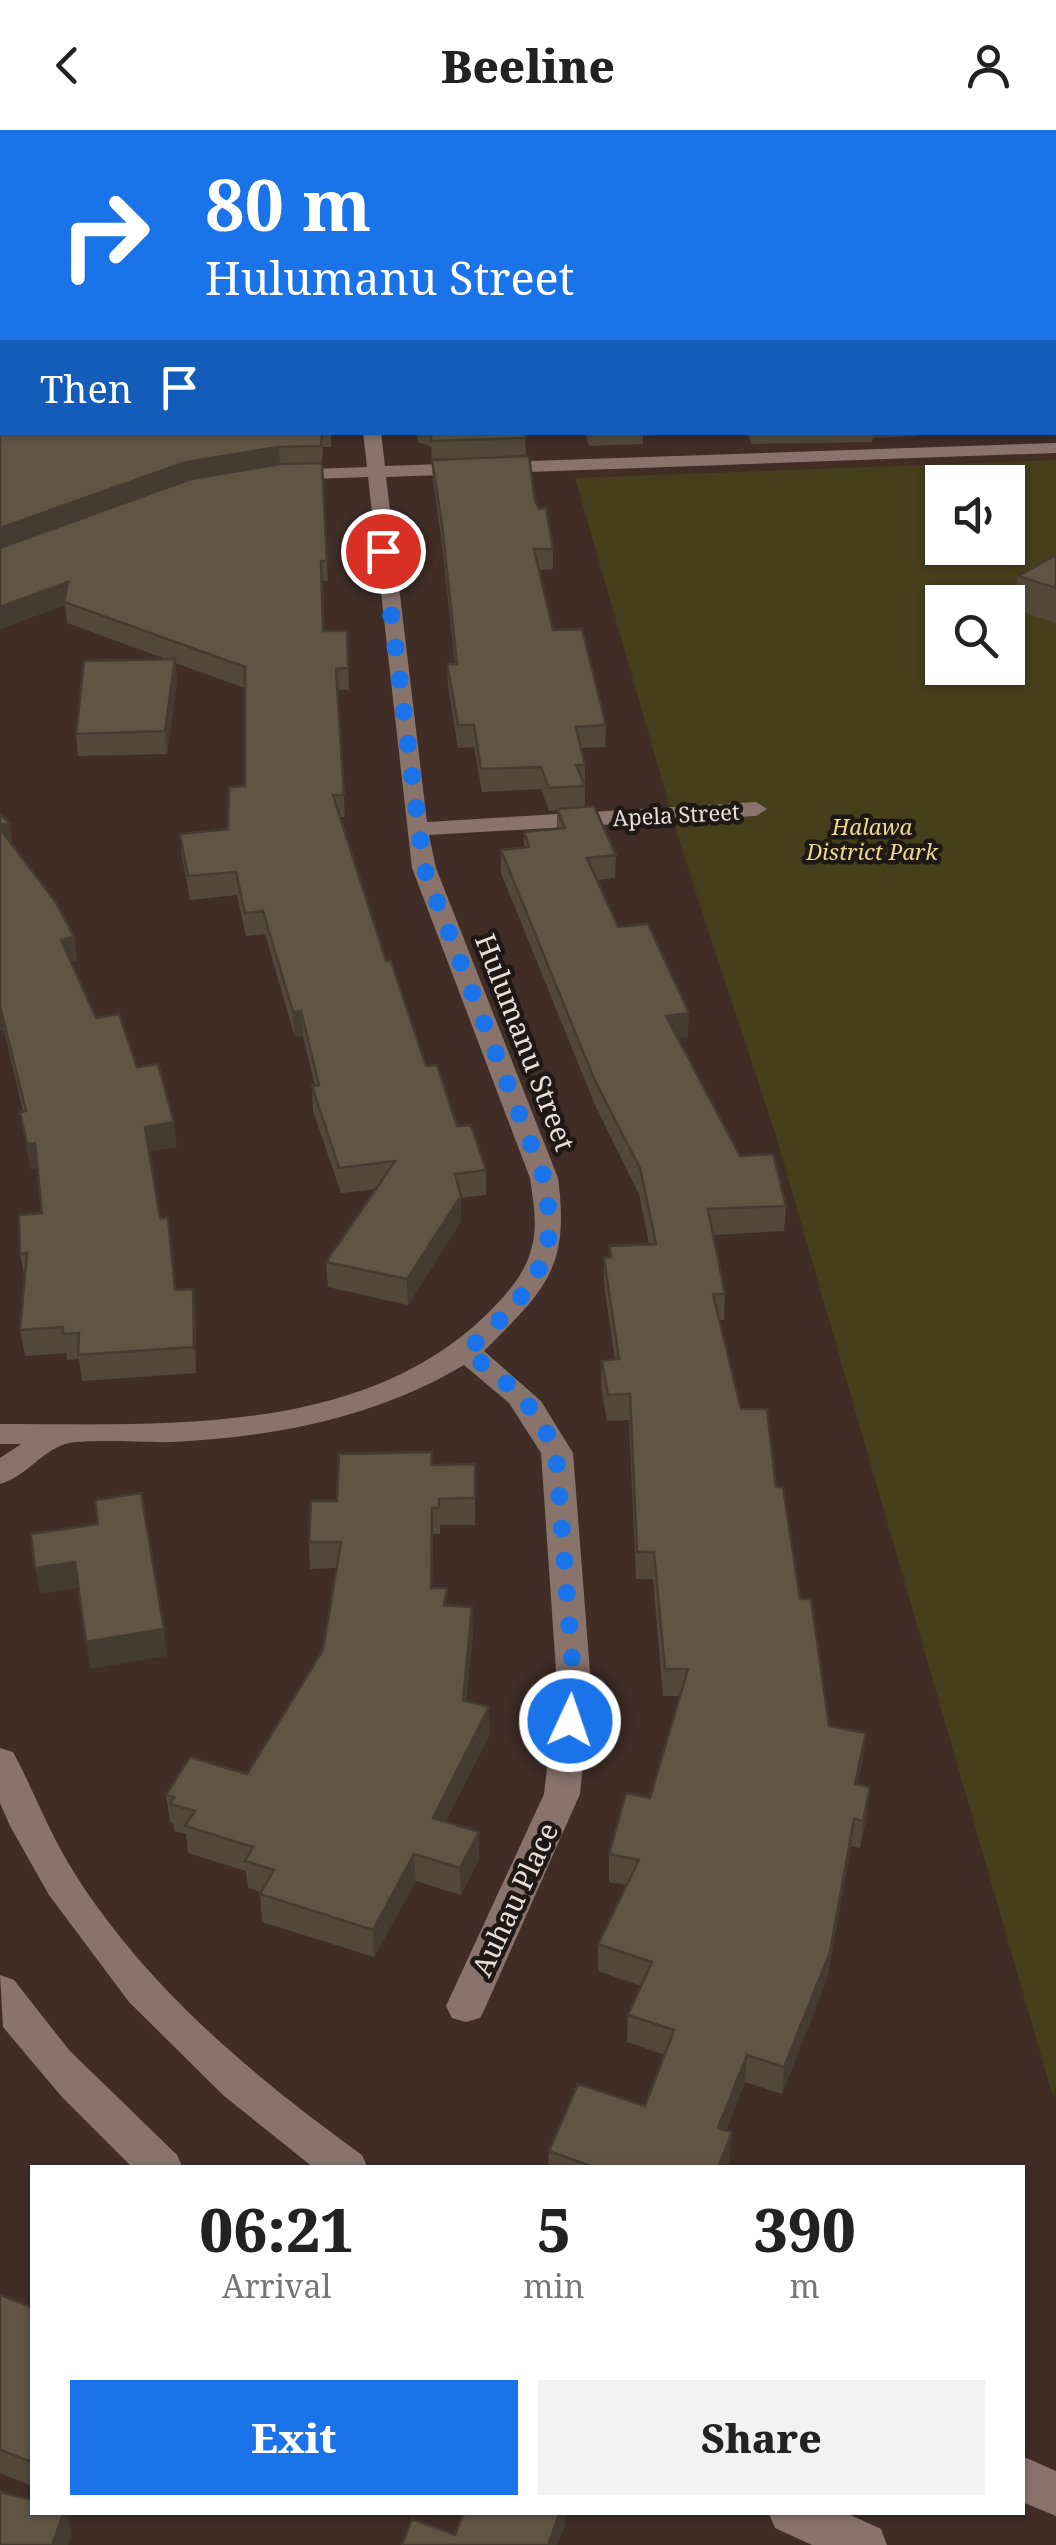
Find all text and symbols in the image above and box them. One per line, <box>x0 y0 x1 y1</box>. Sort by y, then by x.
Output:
text: Beeline <box>441 35 615 96</box>
icon: back <box>40 38 95 93</box>
icon: person <box>961 38 1016 93</box>
text: 80 m <box>205 156 371 252</box>
icon: right <box>40 170 170 300</box>
text: Hulumanu Street <box>205 247 574 308</box>
icon: arrive <box>152 360 207 415</box>
text: Then <box>40 362 132 414</box>
map controls <box>925 465 1025 685</box>
button: sound <box>925 465 1025 565</box>
pin <box>341 509 426 594</box>
icon: arrive <box>356 524 411 579</box>
button: search <box>925 585 1025 685</box>
street label: Apela Street <box>612 796 740 832</box>
park label: Halawa District Park <box>805 811 939 866</box>
street label: Hulumanu Street <box>467 928 585 1156</box>
position arrow <box>518 1669 622 1773</box>
street label: Auhau Place <box>462 1816 566 1982</box>
text: 06:21 <box>199 2188 354 2270</box>
text: 5 <box>537 2188 571 2270</box>
text: 390 <box>754 2188 856 2270</box>
text: Arrival <box>222 2264 331 2307</box>
text: min <box>523 2264 584 2307</box>
text: m <box>790 2264 820 2307</box>
button: Exit <box>70 2380 518 2495</box>
button: Share <box>538 2380 985 2495</box>

